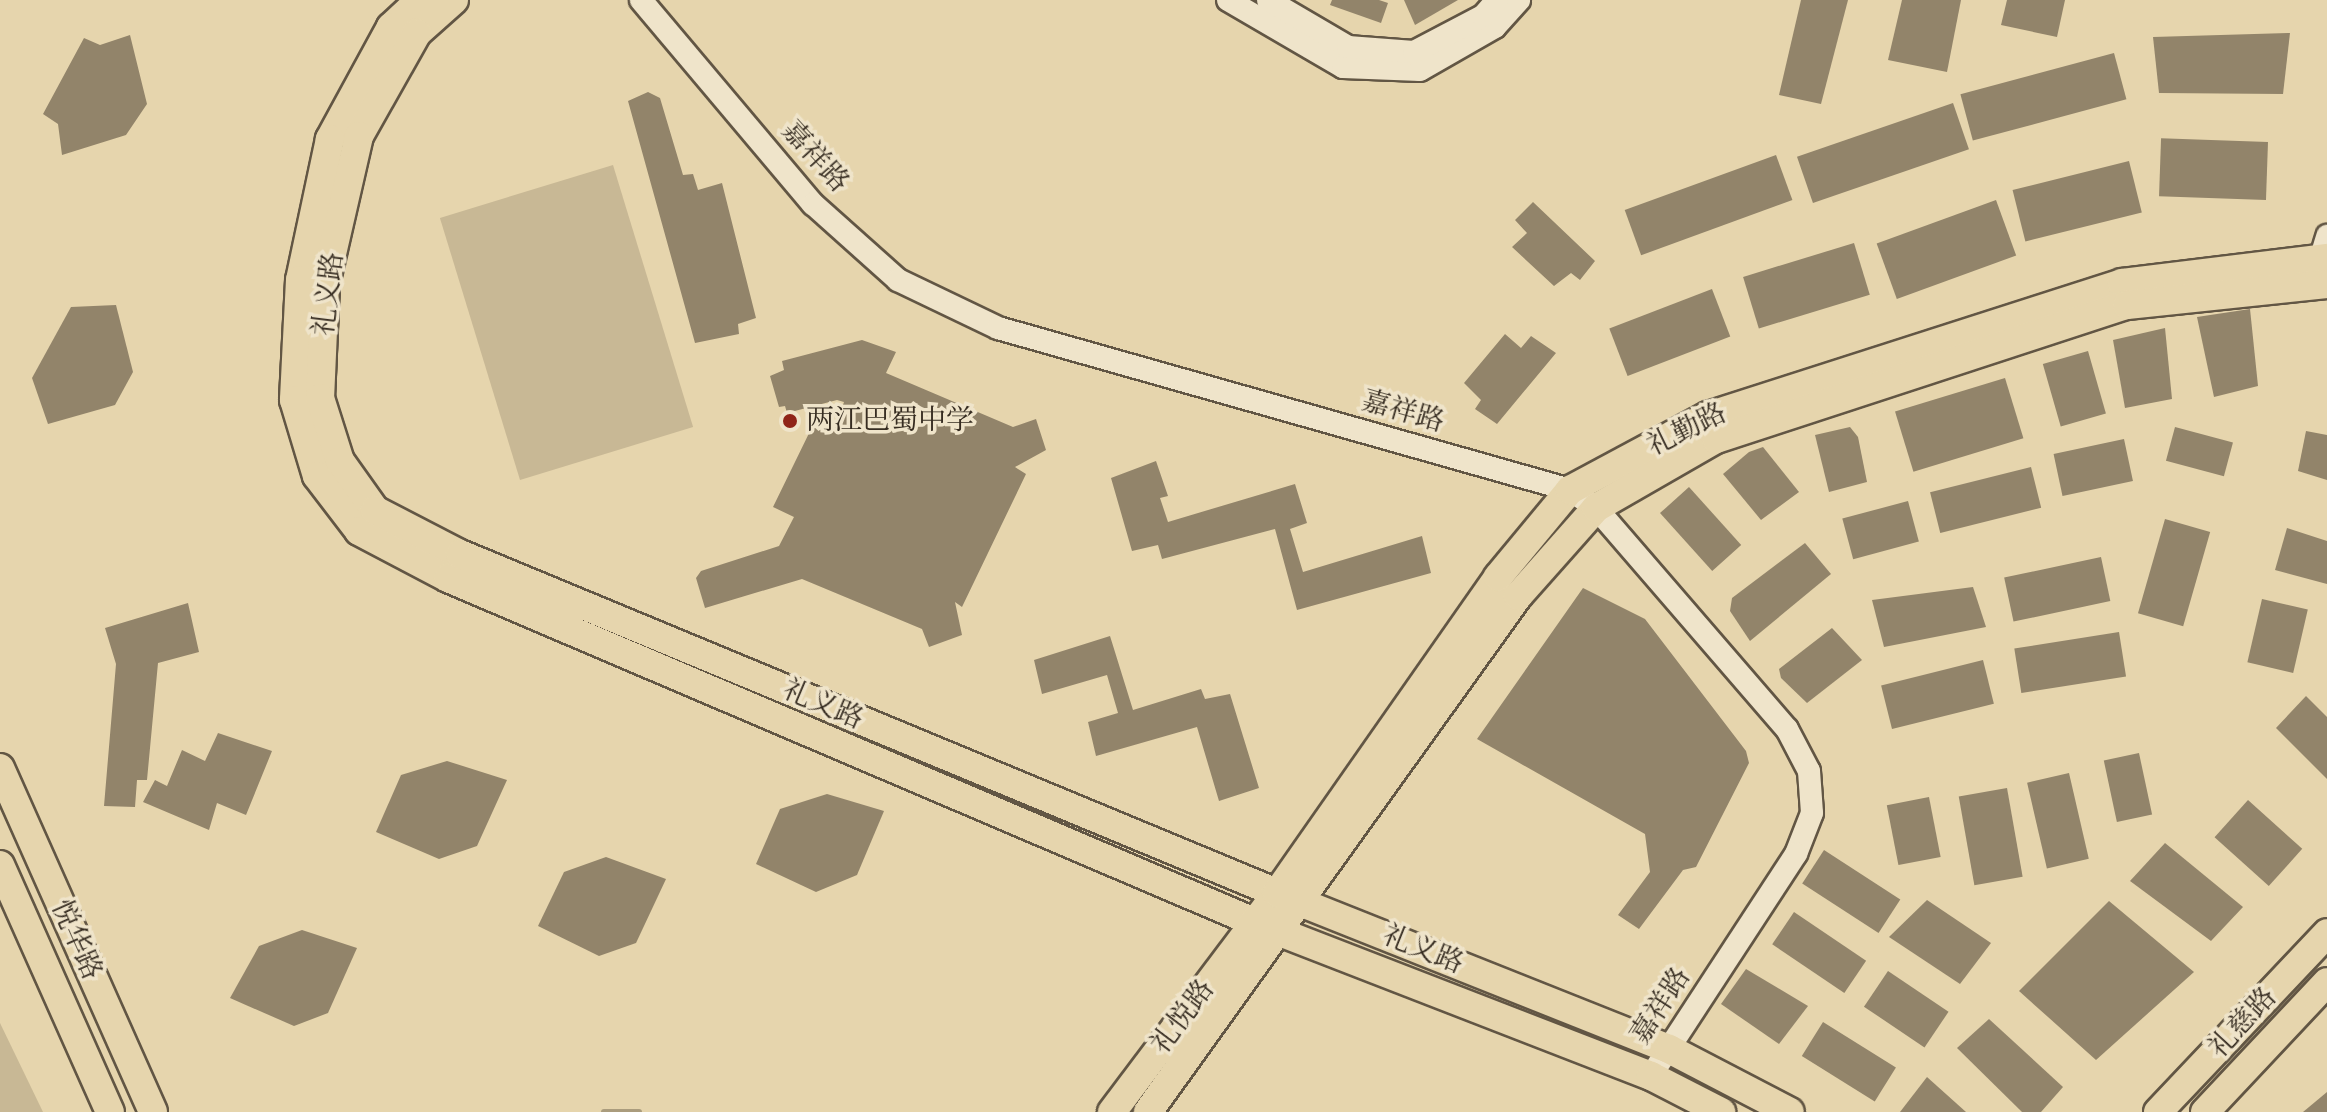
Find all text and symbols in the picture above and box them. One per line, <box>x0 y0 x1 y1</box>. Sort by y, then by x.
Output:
street label: 嘉祥路 <box>774 115 856 199</box>
street label: 礼义路 <box>307 250 351 338</box>
street label: 嘉祥路 <box>1358 384 1448 440</box>
street label: 礼勤路 <box>1642 396 1732 464</box>
place label: 两江巴蜀中学 <box>806 404 974 438</box>
marker: 两江巴蜀中学 <box>781 412 799 430</box>
street label: 礼义路 <box>778 673 868 737</box>
street label: 悦华路 <box>44 895 108 985</box>
street label: 礼义路 <box>1378 919 1468 981</box>
street label: 嘉祥路 <box>1624 962 1698 1050</box>
street label: 礼悦路 <box>1144 973 1222 1061</box>
street label: 礼慈路 <box>2202 981 2284 1065</box>

